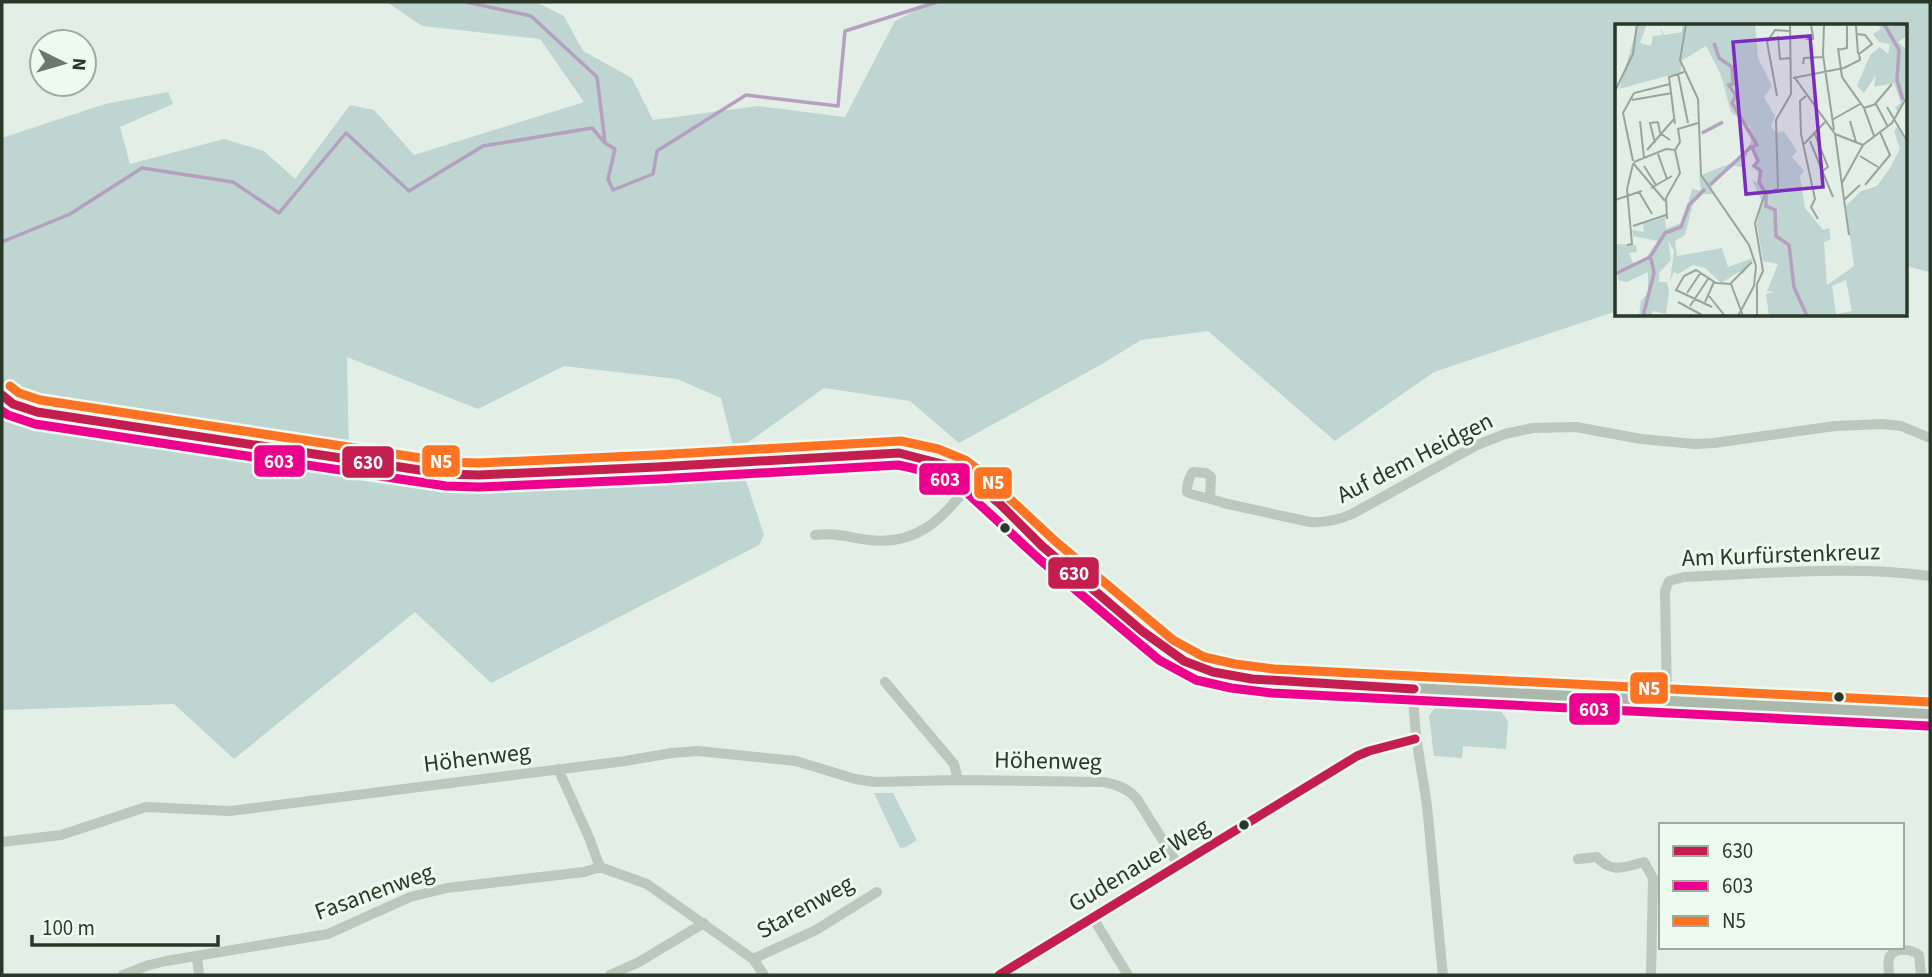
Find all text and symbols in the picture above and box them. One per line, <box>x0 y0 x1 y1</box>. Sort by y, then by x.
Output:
inset map <box>1615 24 1908 317</box>
north arrow <box>28 28 98 98</box>
text: N <box>64 57 92 72</box>
street label: Auf dem Heidgen <box>1331 404 1499 512</box>
line badge: 603 <box>253 444 306 478</box>
line badge: N5 <box>421 444 461 478</box>
line badge: 630 <box>341 445 395 479</box>
text: 603 <box>264 449 294 476</box>
text: N5 <box>430 449 452 476</box>
text: 630 <box>353 450 383 477</box>
line badge: 603 <box>918 462 971 496</box>
line badge: N5 <box>973 466 1013 500</box>
text: 603 <box>930 467 960 494</box>
text: N5 <box>982 470 1004 497</box>
unlabelled marker <box>998 521 1012 535</box>
street label: Am Kurfürstenkreuz <box>1681 534 1881 576</box>
line badge: 630 <box>1047 556 1100 590</box>
text: 630 <box>1059 561 1089 588</box>
line badge: N5 <box>1629 671 1669 705</box>
text: N5 <box>1638 676 1660 703</box>
unlabelled marker <box>1832 690 1846 704</box>
line badge: 603 <box>1568 692 1621 726</box>
text: 603 <box>1579 697 1609 724</box>
street label: Höhenweg <box>421 734 533 782</box>
street label: Höhenweg <box>994 743 1102 779</box>
street label: Gudenauer Weg <box>1062 809 1216 921</box>
unlabelled marker <box>1237 818 1251 832</box>
legend <box>1659 823 1904 949</box>
text: 630 <box>1722 836 1753 866</box>
street label: Fasanenweg <box>310 854 438 930</box>
street label: Starenweg <box>750 866 860 948</box>
text: 603 <box>1722 871 1753 901</box>
scale bar <box>32 904 217 948</box>
text: N5 <box>1722 906 1746 936</box>
text: 100 m <box>42 913 95 943</box>

